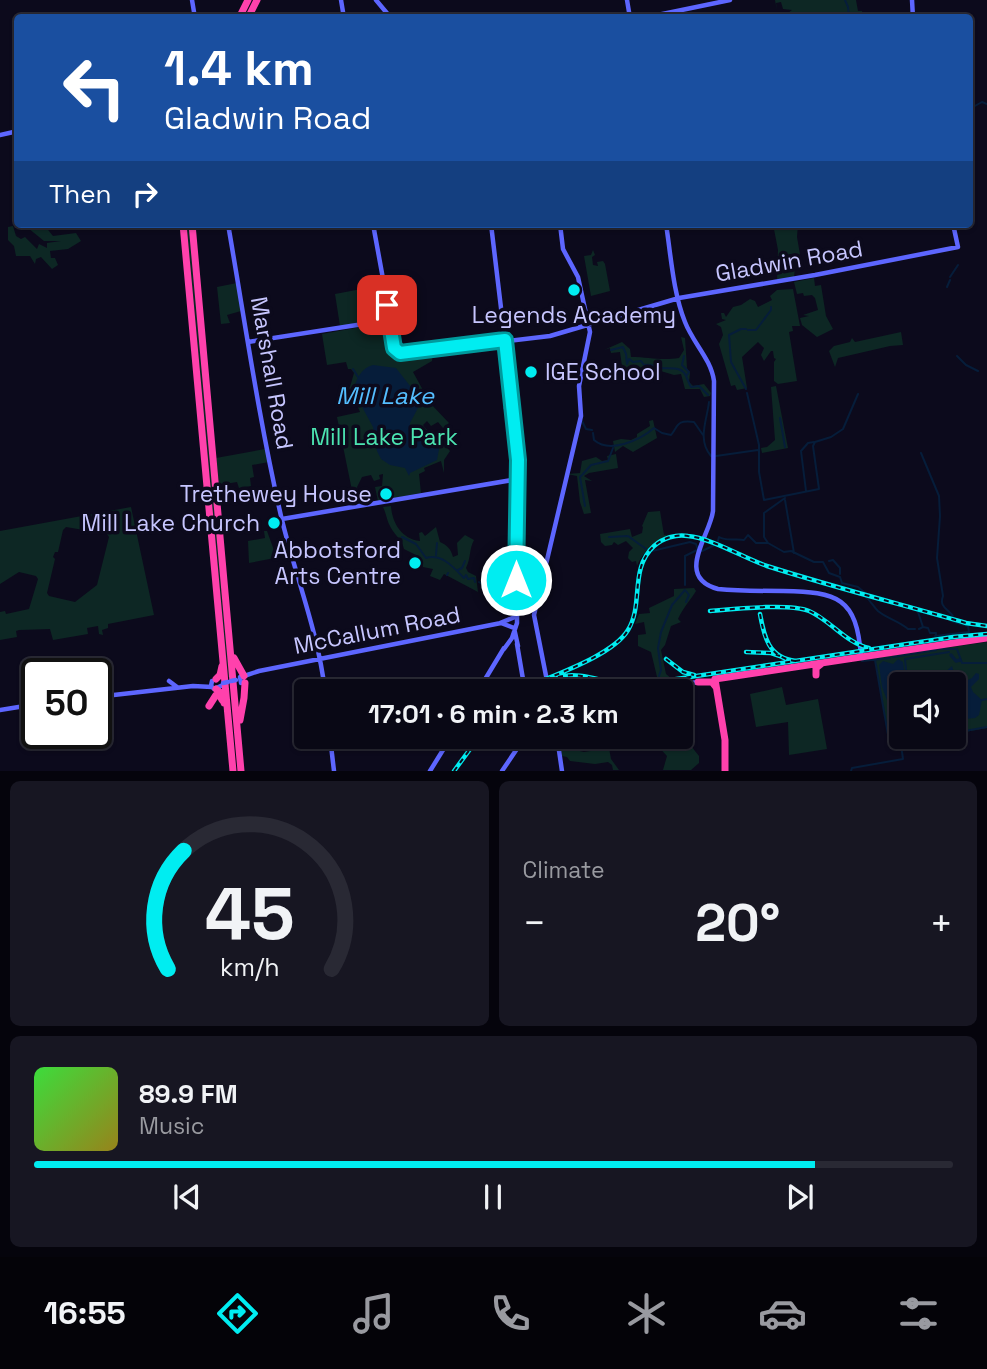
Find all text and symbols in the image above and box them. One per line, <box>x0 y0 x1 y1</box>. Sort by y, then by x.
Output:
text: 1.4 km <box>164 37 314 99</box>
icon: left <box>49 42 140 133</box>
text: Gladwin Road <box>164 98 371 138</box>
icon: right <box>126 175 164 213</box>
text: Then <box>49 177 112 211</box>
street label: Gladwin Road <box>713 233 865 289</box>
pin <box>357 275 417 335</box>
marker: Legends Academy <box>566 282 582 298</box>
icon: arrive <box>368 286 406 324</box>
street label: Marshall Road <box>244 294 300 452</box>
place label: Legends Academy <box>472 300 676 330</box>
place label: IGE School <box>545 357 661 387</box>
marker: IGE School <box>523 364 539 380</box>
water label: Mill Lake <box>336 380 435 411</box>
park label: Mill Lake Park <box>310 422 458 452</box>
place label: Trethewey House <box>180 479 372 509</box>
marker: Trethewey House <box>378 486 394 502</box>
place label: Mill Lake Church <box>81 508 260 538</box>
marker: Mill Lake Church <box>266 515 282 531</box>
place label: Abbotsford Arts Centre <box>274 535 401 591</box>
position arrow <box>479 543 553 617</box>
marker: Abbotsford Arts Centre <box>407 555 423 571</box>
street label: McCallum Road <box>291 599 463 661</box>
speed limit sign: 50 <box>21 658 112 749</box>
map controls <box>889 672 966 749</box>
button: sound <box>889 672 966 749</box>
text: 17:01 · 6 min · 2.3 km <box>368 697 619 731</box>
text: Climate <box>523 855 605 885</box>
text: 45 <box>204 868 294 961</box>
text: 20° <box>695 890 780 956</box>
text: − <box>523 899 546 947</box>
text: + <box>929 899 953 947</box>
text: km/h <box>219 951 279 983</box>
text: 89.9 FM <box>139 1077 238 1111</box>
text: Music <box>139 1111 204 1141</box>
icon: previous <box>168 1178 206 1216</box>
icon: pause <box>474 1178 512 1216</box>
icon: next <box>781 1178 819 1216</box>
icon: directions <box>213 1289 262 1338</box>
icon: music <box>349 1289 398 1338</box>
icon: phone <box>486 1289 535 1338</box>
icon: climate <box>622 1289 671 1338</box>
icon: car <box>758 1289 807 1338</box>
icon: filters <box>894 1289 943 1338</box>
text: 16:55 <box>44 1293 126 1333</box>

